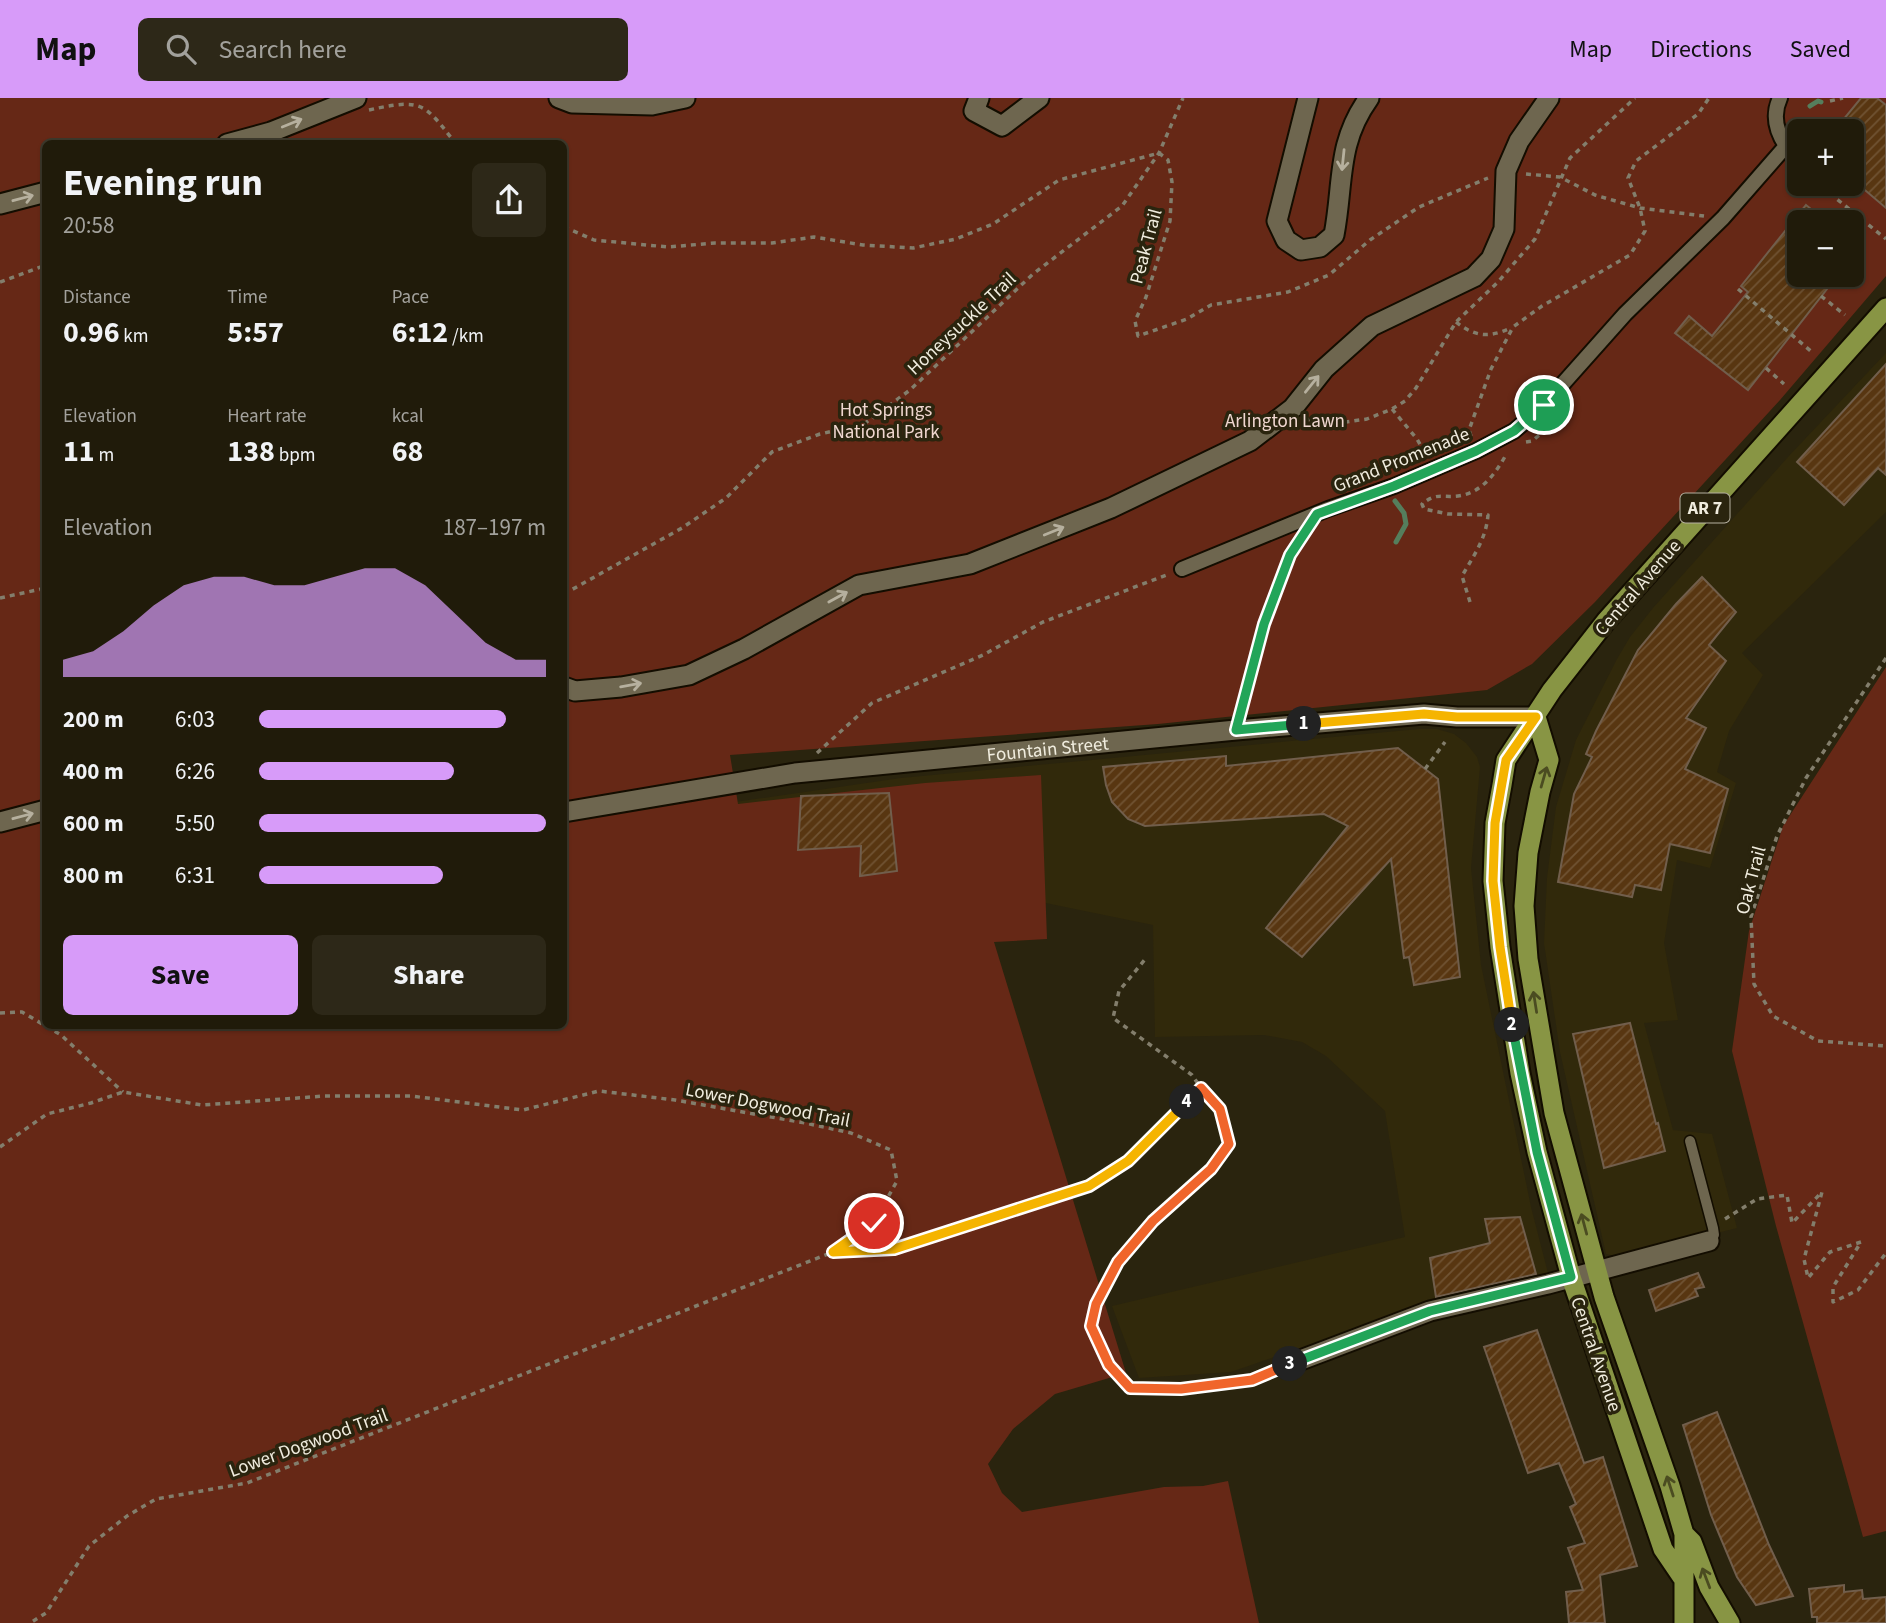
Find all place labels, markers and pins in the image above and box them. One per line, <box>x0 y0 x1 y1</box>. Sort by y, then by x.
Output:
pin <box>1514 375 1574 435</box>
pin: 1 <box>1286 706 1322 742</box>
pin: 2 <box>1494 1007 1530 1042</box>
pin: 4 <box>1170 1084 1204 1119</box>
pin <box>844 1193 904 1253</box>
pin: 3 <box>1272 1346 1308 1382</box>

